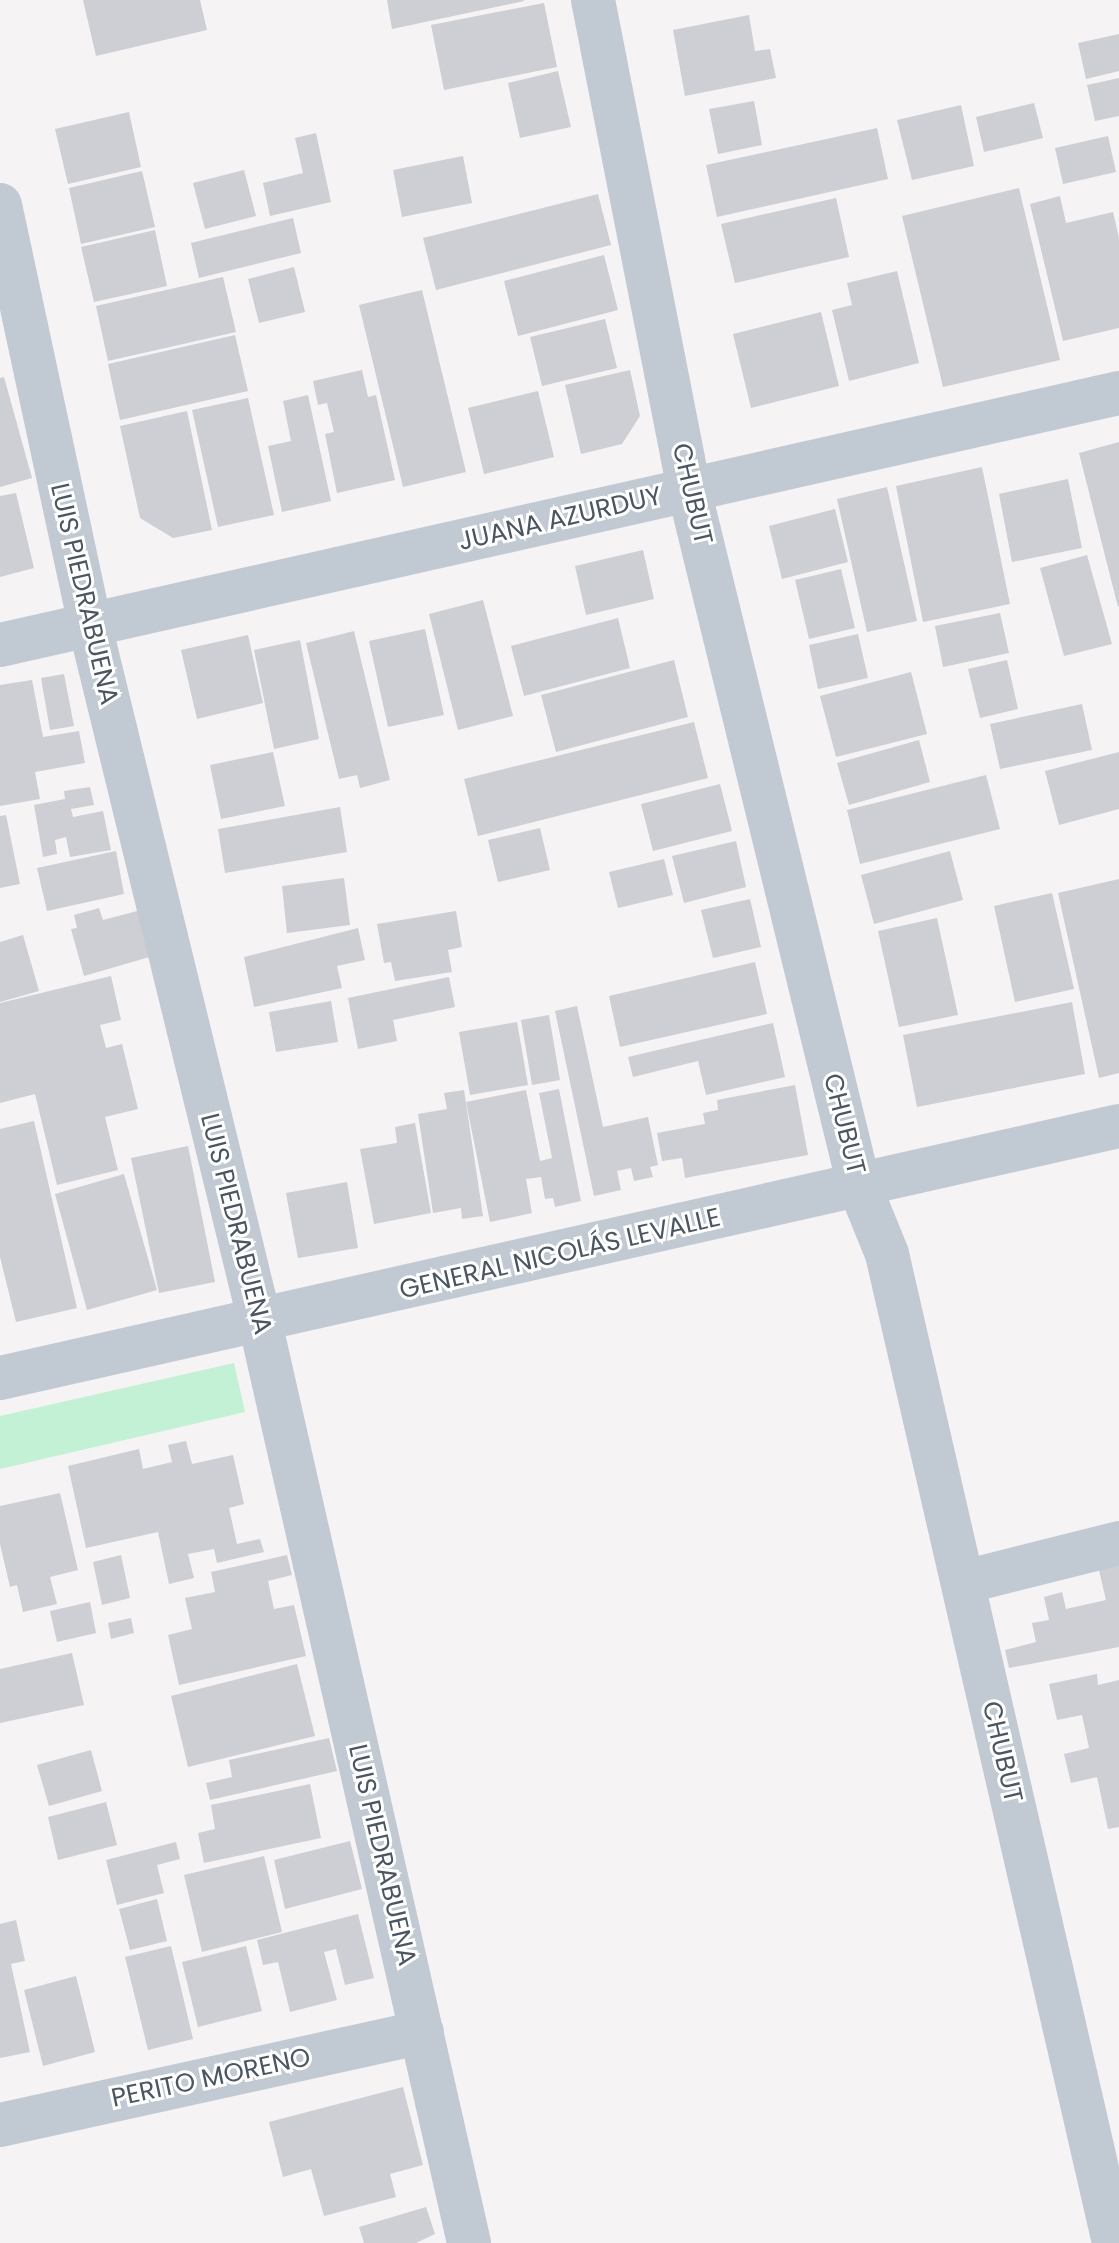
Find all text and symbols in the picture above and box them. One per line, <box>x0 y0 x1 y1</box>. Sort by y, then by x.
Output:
street label: CHUBUT <box>665 440 719 548</box>
street label: LUIS PIEDRABUENA <box>43 480 125 708</box>
street label: JUANA AZURDUY <box>455 480 665 558</box>
street label: CHUBUT <box>816 1070 872 1178</box>
street label: LUIS PIEDRABUENA <box>193 1110 279 1338</box>
street label: GENERAL NICOLÁS LEVALLE <box>397 1202 723 1306</box>
street label: CHUBUT <box>975 1698 1029 1806</box>
street label: LUIS PIEDRABUENA <box>341 1741 423 1969</box>
street label: PERITO MORENO <box>109 2042 313 2114</box>

